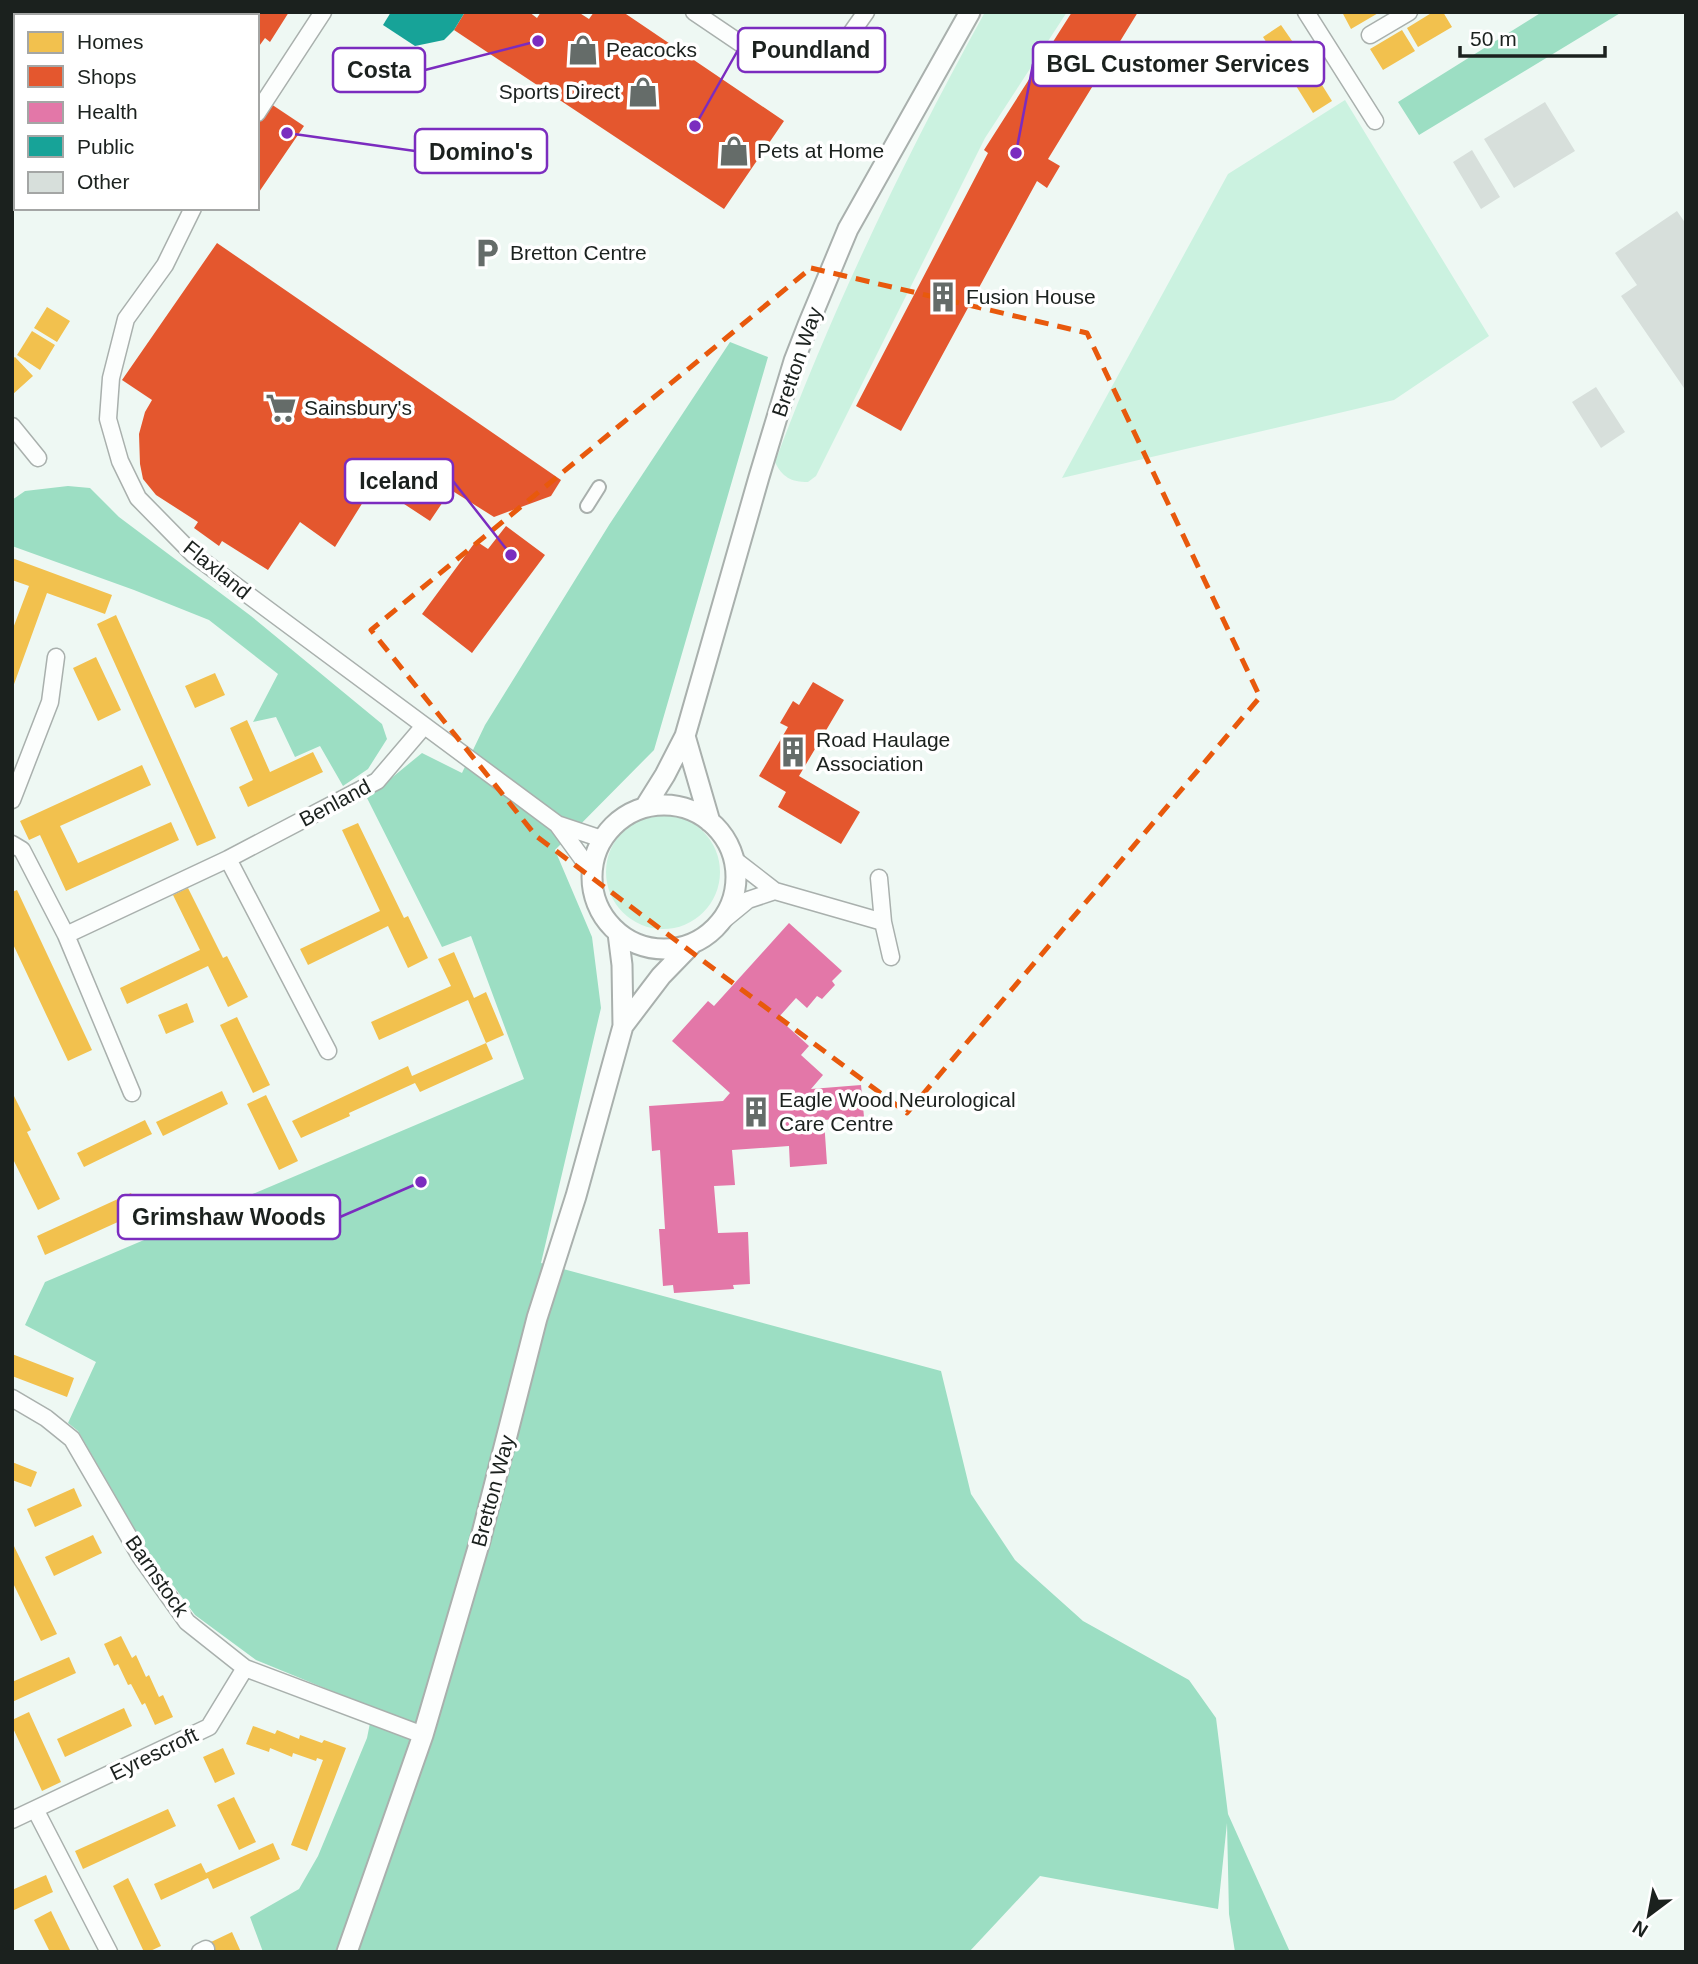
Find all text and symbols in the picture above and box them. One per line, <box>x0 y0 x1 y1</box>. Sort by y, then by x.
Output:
legend <box>14 14 259 210</box>
scale bar <box>1460 14 1605 58</box>
text: 50 m <box>1470 27 1517 50</box>
callout: Poundland <box>738 28 885 72</box>
text: Homes <box>77 30 144 53</box>
shop icon: Peacocks <box>566 33 600 67</box>
text: Poundland <box>752 37 870 63</box>
place label: Peacocks <box>606 38 697 61</box>
callout: BGL Customer Services <box>1033 42 1324 86</box>
callout: Costa <box>333 48 425 92</box>
text: BGL Customer Services <box>1047 51 1309 77</box>
text: Costa <box>347 57 411 83</box>
text: Shops <box>77 65 137 88</box>
shop icon: Sports Direct <box>626 75 660 109</box>
place label: Sports Direct <box>499 80 620 103</box>
text: Health <box>77 100 138 123</box>
callout: Domino's <box>415 129 547 173</box>
shop icon: Pets at Home <box>717 134 751 168</box>
text: Public <box>77 135 134 158</box>
text: Domino's <box>429 139 533 165</box>
place label: Pets at Home <box>757 139 884 162</box>
text: Other <box>77 170 130 193</box>
parking icon: Bretton Centre <box>470 236 504 270</box>
place label: Bretton Centre <box>510 241 647 264</box>
building icon: Fusion House <box>926 280 960 314</box>
place label: Fusion House <box>966 285 1096 308</box>
street label: Bretton Way <box>767 303 826 420</box>
supermarket icon: Sainsbury's <box>264 391 298 425</box>
place label: Sainsbury's <box>304 396 412 419</box>
callout: Iceland <box>345 459 453 503</box>
text: Iceland <box>359 468 439 494</box>
street label: Flaxland <box>179 536 255 604</box>
place label: Road Haulage Association <box>816 728 950 775</box>
building icon: Road Haulage Association <box>776 735 810 769</box>
street label: Benland <box>295 774 374 831</box>
place label: Eagle Wood Neurological Care Centre <box>779 1088 1016 1135</box>
building icon: Eagle Wood Neurological Care Centre <box>739 1095 773 1129</box>
callout: Grimshaw Woods <box>118 1195 340 1239</box>
text: Grimshaw Woods <box>132 1204 326 1230</box>
street label: Bretton Way <box>467 1432 519 1549</box>
street label: Barnstock <box>121 1531 194 1621</box>
street label: Eyrescroft <box>106 1722 201 1785</box>
north arrow <box>1614 1880 1684 1950</box>
text: N <box>1629 1916 1652 1942</box>

